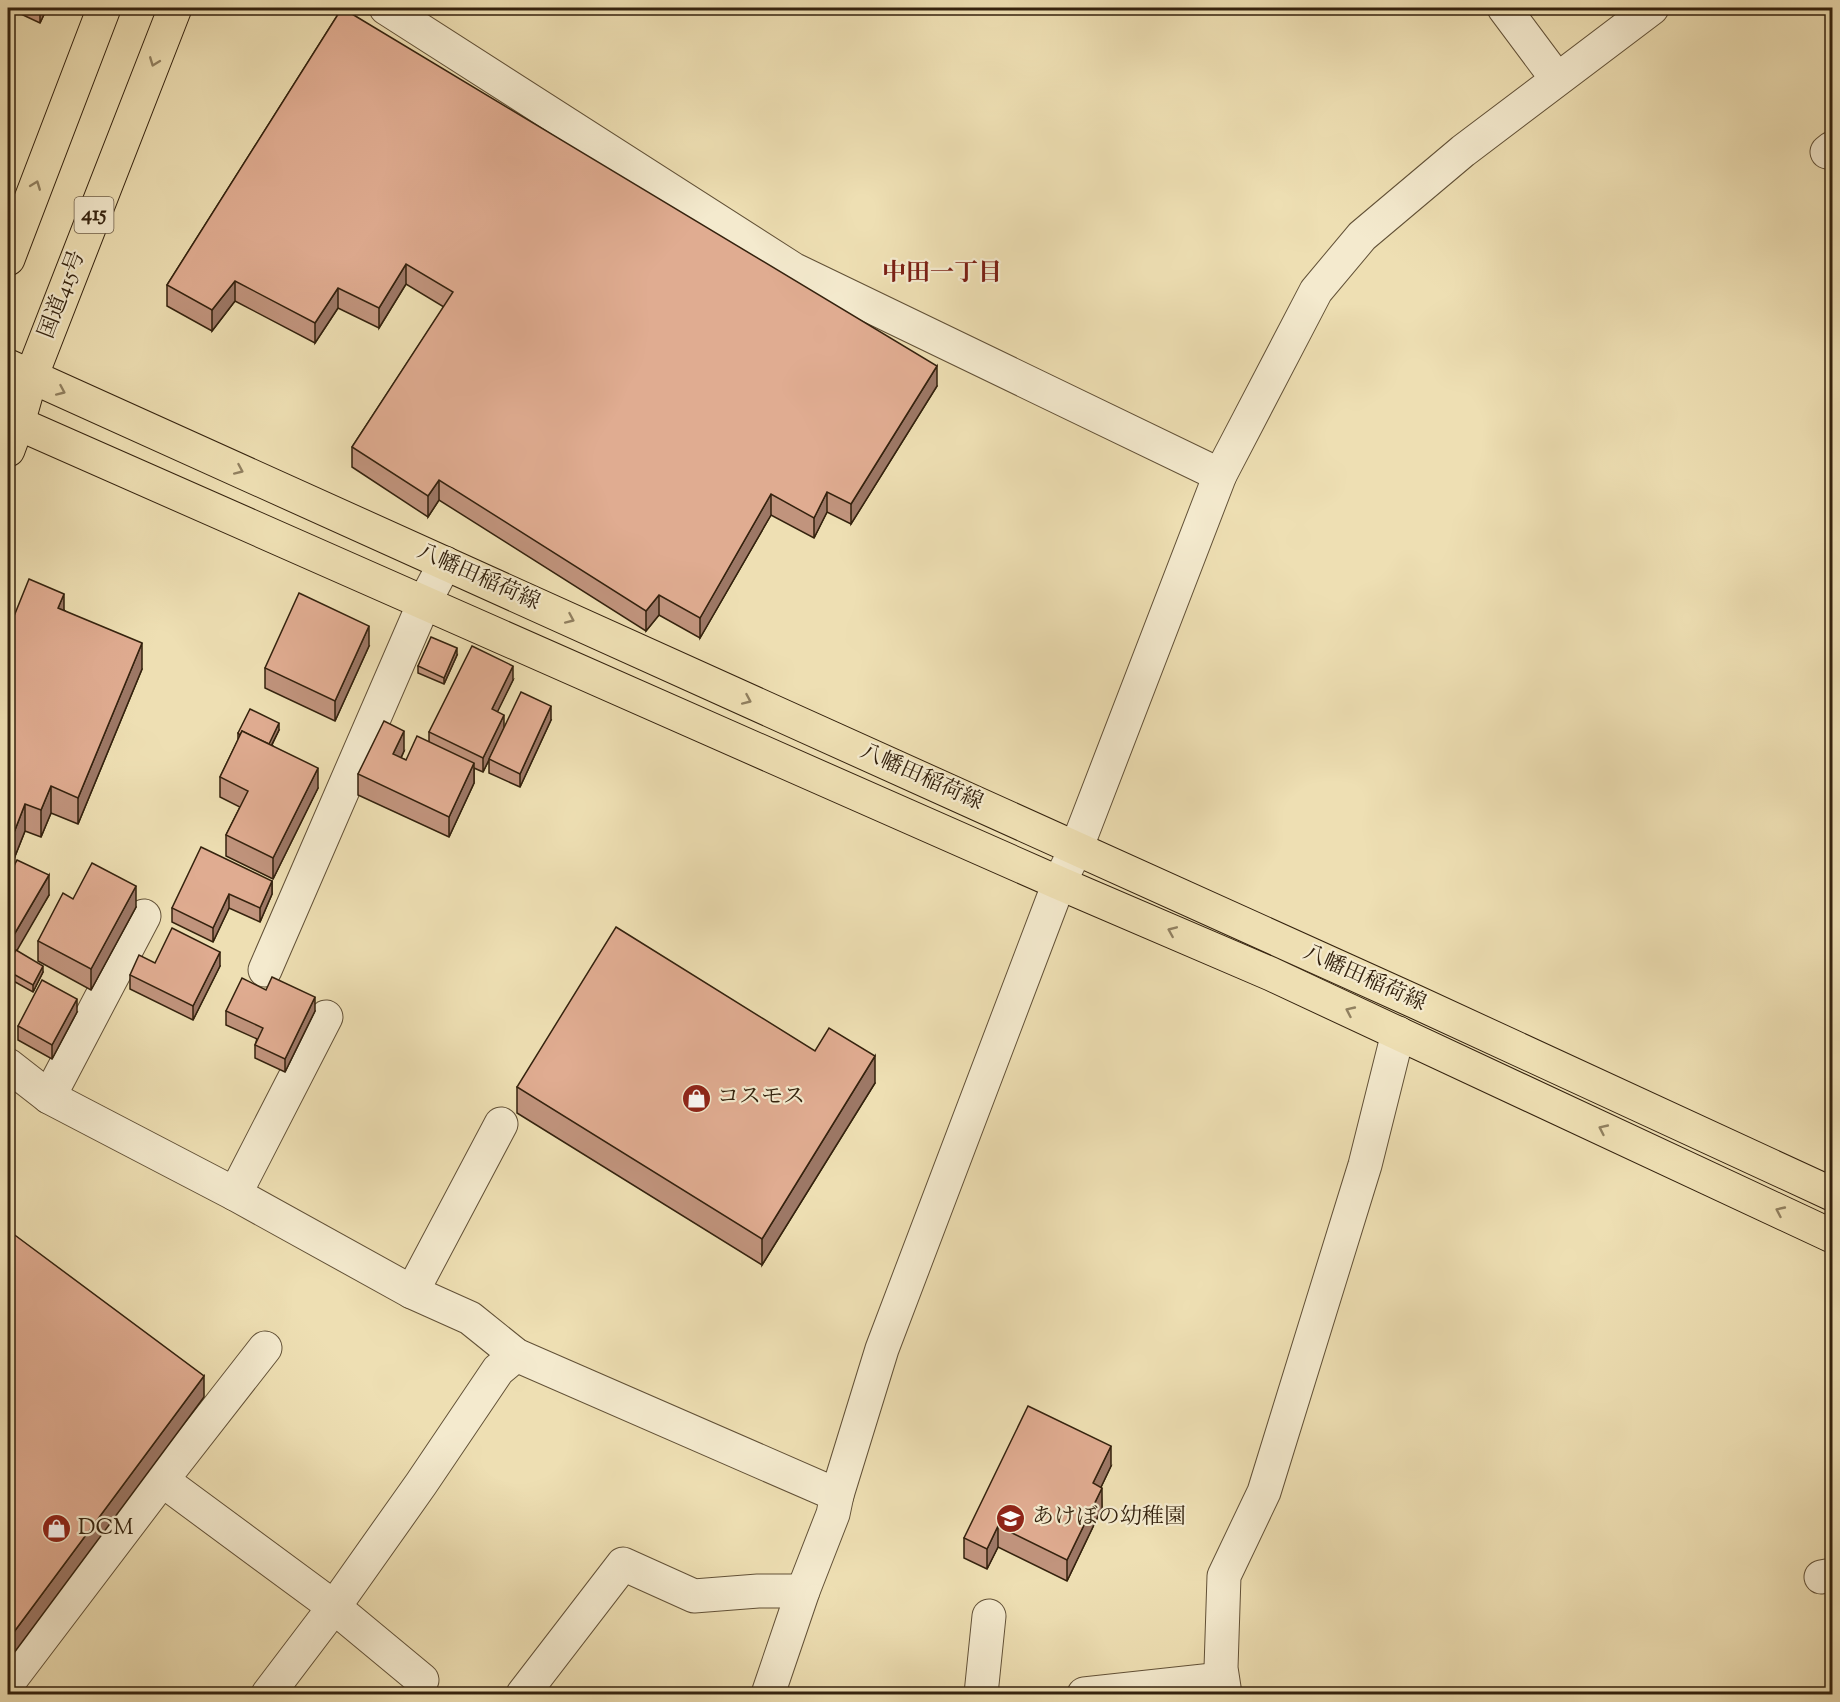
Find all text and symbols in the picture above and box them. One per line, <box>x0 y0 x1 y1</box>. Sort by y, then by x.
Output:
one-way arrow <box>149 56 161 67</box>
one-way arrow <box>29 180 41 191</box>
road number: 415 <box>74 197 113 233</box>
street label: 国道415号 <box>32 246 94 344</box>
district label: 中田一丁目 <box>882 257 1002 291</box>
one-way arrow <box>54 383 65 395</box>
one-way arrow <box>232 463 243 475</box>
street label: 八幡田稲荷線 <box>411 537 545 619</box>
one-way arrow <box>563 612 574 624</box>
one-way arrow <box>741 692 752 704</box>
street label: 八幡田稲荷線 <box>854 737 988 819</box>
one-way arrow <box>1167 926 1178 938</box>
street label: 八幡田稲荷線 <box>1297 938 1431 1020</box>
one-way arrow <box>1346 1006 1357 1018</box>
shop icon: コスモス <box>680 1082 712 1114</box>
place label: コスモス <box>717 1082 805 1114</box>
one-way arrow <box>1598 1124 1609 1136</box>
one-way arrow <box>1775 1207 1786 1219</box>
school or university icon: あけぼの幼稚園 <box>995 1502 1027 1534</box>
place label: あけぼの幼稚園 <box>1032 1502 1186 1534</box>
shop icon: DCM <box>41 1513 73 1545</box>
place label: DCM <box>78 1513 133 1545</box>

